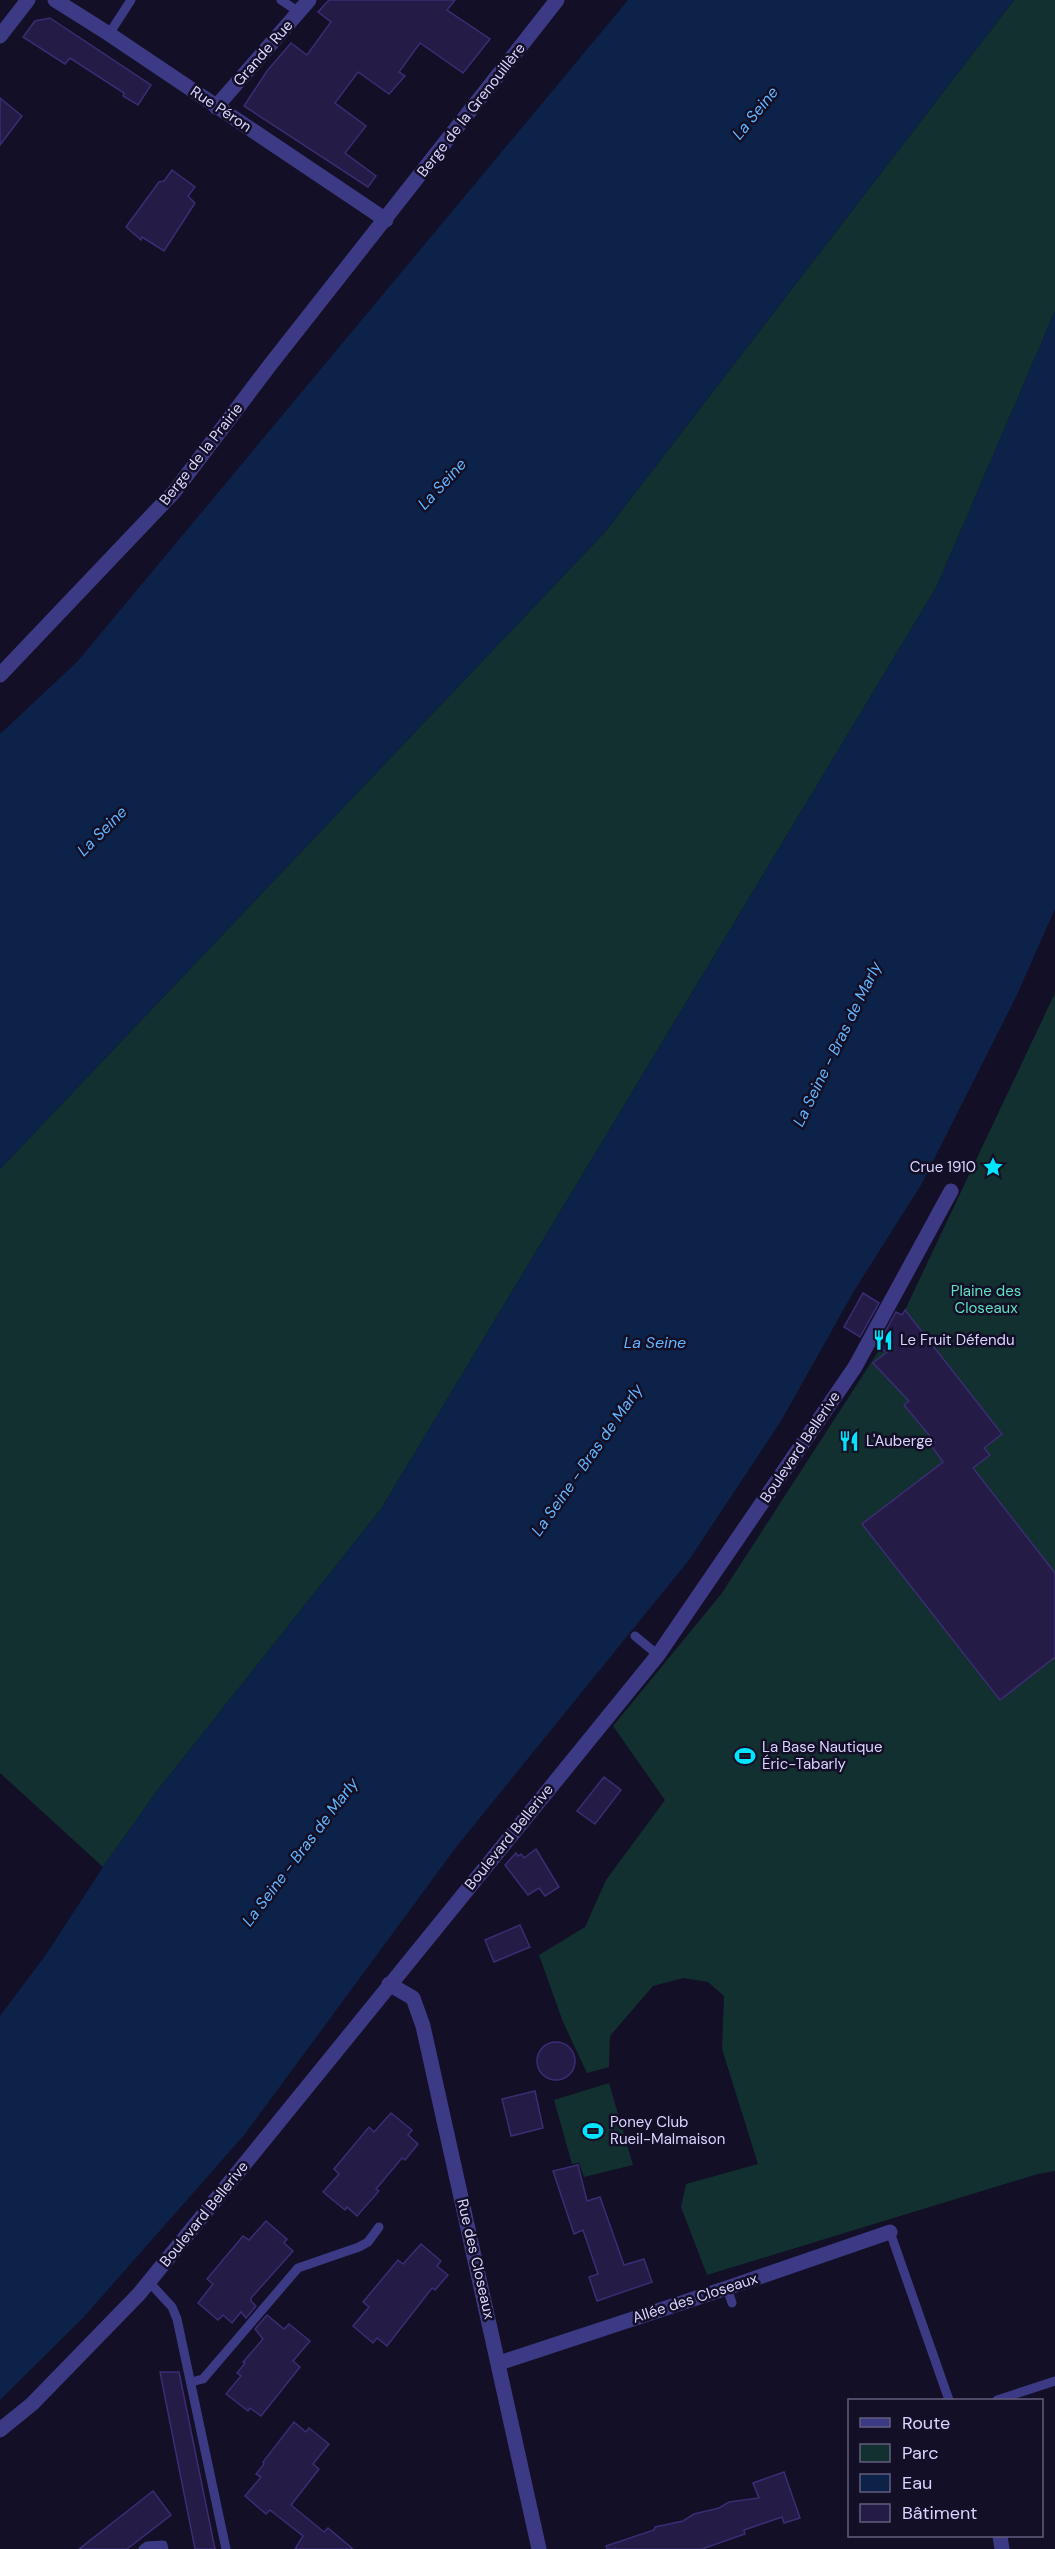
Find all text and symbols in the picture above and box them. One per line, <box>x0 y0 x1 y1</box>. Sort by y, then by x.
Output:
street label: Grande Rue <box>229 16 297 90</box>
street label: Berge de la Grenouillère <box>412 39 530 181</box>
street label: Rue Péron <box>187 81 255 137</box>
water label: La Seine <box>727 82 783 144</box>
street label: Berge de la Prairie <box>155 399 247 509</box>
water label: La Seine <box>413 454 471 514</box>
water label: La Seine <box>73 802 131 860</box>
water label: La Seine - Bras de Marly <box>788 957 887 1130</box>
place icon: Crue 1910 <box>981 1155 1005 1179</box>
place label: Crue 1910 <box>910 1157 976 1177</box>
park label: Plaine des Closeaux <box>951 1281 1021 1318</box>
restaurant icon: Le Fruit Défendu <box>871 1328 895 1352</box>
place label: Le Fruit Défendu <box>900 1330 1015 1350</box>
water label: La Seine <box>624 1332 686 1353</box>
water label: La Seine - Bras de Marly <box>526 1379 648 1540</box>
street label: Boulevard Bellerive <box>755 1387 845 1507</box>
restaurant icon: L'Auberge <box>837 1429 861 1453</box>
place label: L'Auberge <box>866 1431 933 1451</box>
place label: La Base Nautique Éric-Tabarly <box>762 1737 882 1774</box>
sports icon: La Base Nautique Éric-Tabarly <box>733 1744 757 1768</box>
water label: La Seine - Bras de Marly <box>237 1773 364 1931</box>
street label: Boulevard Bellerive <box>460 1780 558 1894</box>
place label: Poney Club Rueil-Malmaison <box>610 2112 725 2149</box>
sports icon: Poney Club Rueil-Malmaison <box>581 2119 605 2143</box>
street label: Boulevard Bellerive <box>155 2157 253 2271</box>
street label: Rue des Closeaux <box>452 2197 500 2322</box>
street label: Allée des Closeaux <box>630 2268 761 2328</box>
legend <box>848 2399 1043 2537</box>
text: Route <box>902 2411 950 2435</box>
text: Parc <box>902 2441 938 2465</box>
text: Eau <box>902 2471 932 2495</box>
text: Bâtiment <box>902 2501 977 2525</box>

